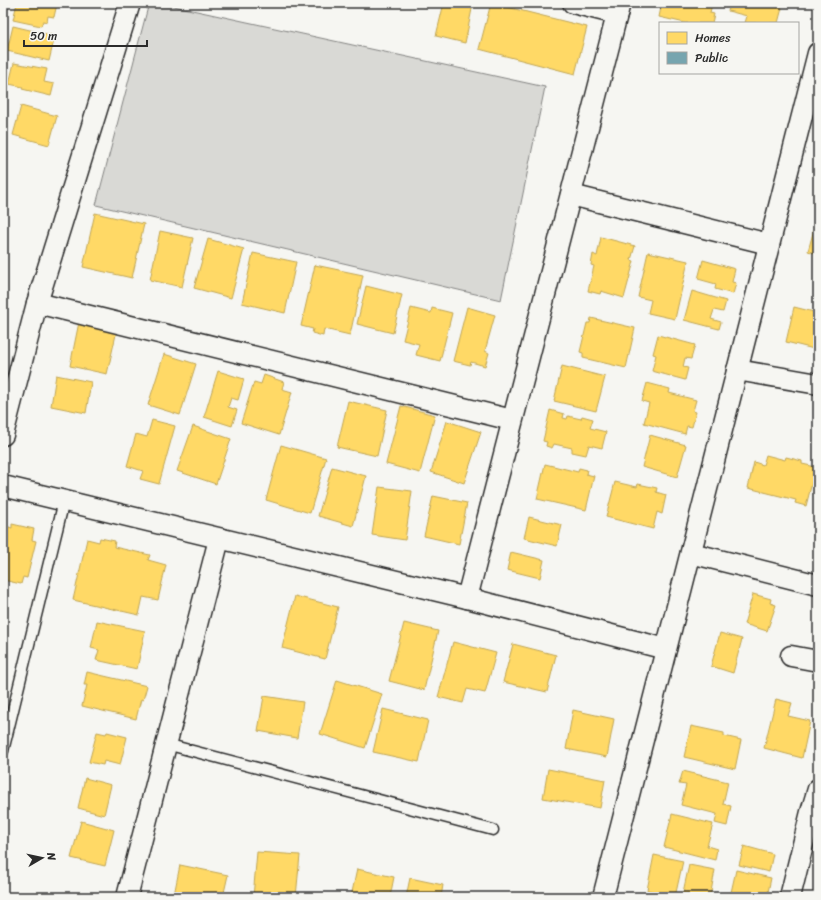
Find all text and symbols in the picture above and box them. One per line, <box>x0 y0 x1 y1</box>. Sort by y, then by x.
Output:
scale bar <box>24 22 147 48</box>
legend <box>659 22 799 74</box>
text: 50 m <box>30 25 57 47</box>
text: Homes <box>695 27 731 49</box>
text: Public <box>695 47 728 69</box>
north arrow <box>22 838 62 878</box>
text: N <box>41 850 61 862</box>

